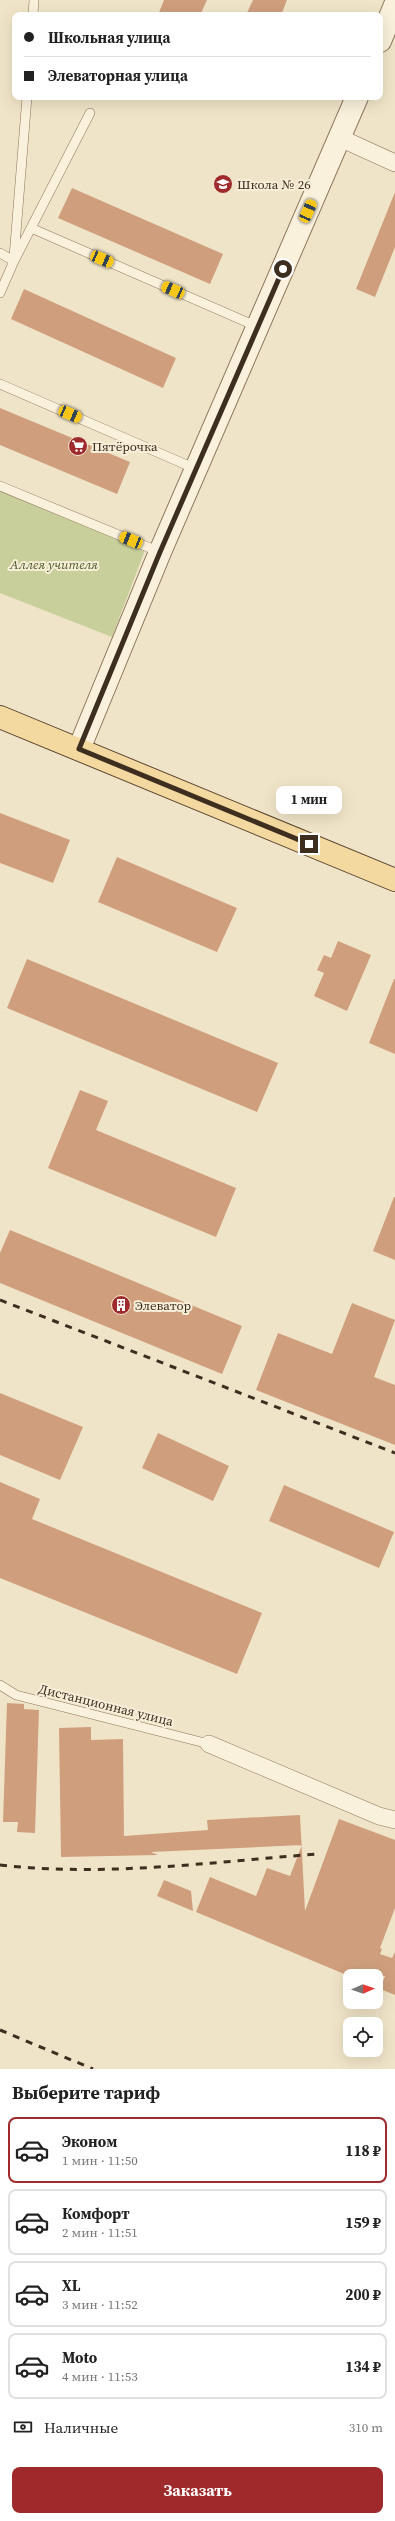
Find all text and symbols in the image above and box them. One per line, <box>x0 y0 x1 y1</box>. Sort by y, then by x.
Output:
text: Школьная улица <box>48 27 171 48</box>
text: Элеваторная улица <box>48 65 188 86</box>
school or university icon: Школа № 26 <box>212 173 234 195</box>
place label: Школа № 26 <box>237 176 311 193</box>
car <box>298 198 318 224</box>
car <box>89 249 115 269</box>
route start <box>274 260 292 278</box>
car <box>160 280 186 300</box>
car <box>57 404 83 424</box>
supermarket icon: Пятёрочка <box>67 435 89 457</box>
place label: Пятёрочка <box>92 438 158 455</box>
car <box>118 530 144 550</box>
park label: Аллея учителя <box>9 556 98 573</box>
callout: 1 мин <box>276 786 342 814</box>
text: 1 мин <box>291 791 327 808</box>
route end <box>300 835 318 853</box>
building icon: Элеватор <box>110 1294 132 1316</box>
place label: Элеватор <box>135 1297 191 1314</box>
street label: Дистанционная улица <box>37 1680 176 1730</box>
north arrow <box>343 1969 383 2009</box>
map controls <box>343 1969 383 2057</box>
button: locate <box>343 2017 383 2057</box>
text: Выберите тариф <box>12 2080 160 2105</box>
text: Эконом <box>62 2131 117 2152</box>
icon: car <box>14 2132 50 2168</box>
text: 118 ₽ <box>345 2140 381 2161</box>
text: 1 мин · 11:50 <box>62 2152 138 2169</box>
text: Комфорт <box>62 2203 130 2224</box>
icon: car <box>14 2204 50 2240</box>
text: 159 ₽ <box>345 2212 381 2233</box>
text: 2 мин · 11:51 <box>62 2224 138 2241</box>
text: XL <box>62 2275 81 2296</box>
icon: car <box>14 2276 50 2312</box>
text: 200 ₽ <box>345 2284 381 2305</box>
text: 3 мин · 11:52 <box>62 2296 138 2313</box>
text: Moto <box>62 2347 97 2368</box>
icon: car <box>14 2348 50 2384</box>
text: 134 ₽ <box>345 2356 381 2377</box>
text: 4 мин · 11:53 <box>62 2368 138 2385</box>
icon: cash <box>12 2416 34 2438</box>
text: Наличные <box>44 2417 118 2438</box>
text: 310 m <box>349 2419 383 2436</box>
button: Заказать <box>12 2467 383 2513</box>

